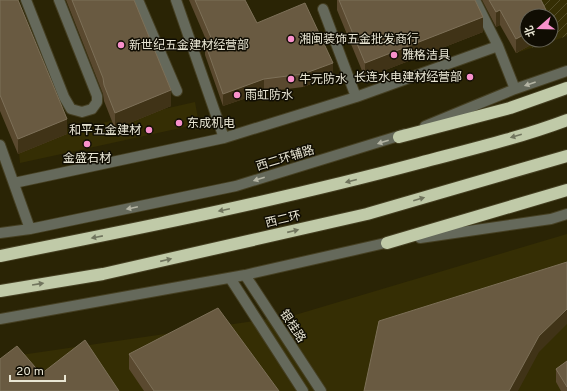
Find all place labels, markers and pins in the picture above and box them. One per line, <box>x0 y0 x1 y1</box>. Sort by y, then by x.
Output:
place label: 湘闽装饰五金批发商行 <box>299 32 419 48</box>
marker: 湘闽装饰五金批发商行 <box>286 34 296 44</box>
place label: 新世纪五金建材经营部 <box>129 38 249 54</box>
marker: 新世纪五金建材经营部 <box>116 40 126 50</box>
place label: 雅格洁具 <box>402 48 450 64</box>
marker: 雅格洁具 <box>389 50 399 60</box>
place label: 长连水电建材经营部 <box>354 70 462 86</box>
place label: 牛元防水 <box>299 72 347 88</box>
marker: 长连水电建材经营部 <box>465 72 475 82</box>
marker: 牛元防水 <box>286 74 296 84</box>
place label: 雨虹防水 <box>245 88 293 104</box>
marker: 雨虹防水 <box>232 90 242 100</box>
place label: 东成机电 <box>187 116 235 132</box>
marker: 东成机电 <box>174 118 184 128</box>
place label: 和平五金建材 <box>69 123 141 139</box>
marker: 和平五金建材 <box>144 125 154 135</box>
marker: 金盛石材 <box>82 139 92 149</box>
place label: 金盛石材 <box>63 151 111 167</box>

